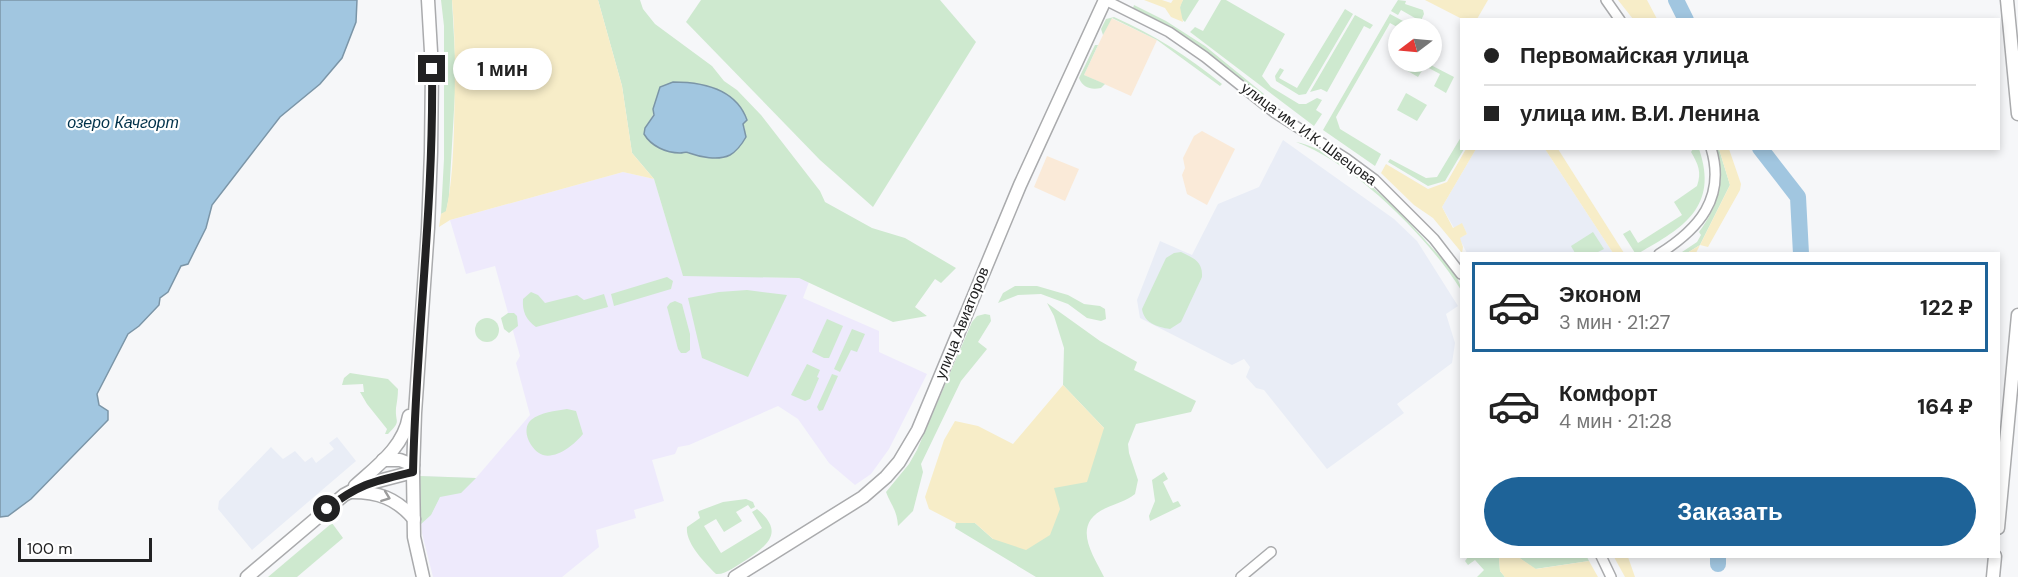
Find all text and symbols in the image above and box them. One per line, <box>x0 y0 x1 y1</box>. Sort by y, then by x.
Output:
north arrow <box>1388 18 1442 72</box>
map controls <box>1388 18 1442 72</box>
text: Первомайская улица <box>1520 41 1749 70</box>
callout: 1 мин <box>453 48 552 90</box>
route end <box>418 55 445 82</box>
text: 1 мин <box>477 56 528 82</box>
street label: улица им. И.К. Швецова <box>1237 78 1381 190</box>
text: улица им. В.И. Ленина <box>1520 99 1759 128</box>
water label: озеро Качгорт <box>67 112 179 133</box>
street label: улица Авиаторов <box>930 264 994 382</box>
icon: car <box>1487 280 1541 334</box>
text: Эконом <box>1559 280 1642 309</box>
text: 122 ₽ <box>1920 293 1973 322</box>
text: 3 мин · 21:27 <box>1559 309 1670 335</box>
icon: car <box>1487 379 1541 433</box>
text: Комфорт <box>1559 379 1658 408</box>
text: 164 ₽ <box>1917 392 1973 421</box>
text: 4 мин · 21:28 <box>1559 408 1672 434</box>
button: Заказать <box>1484 477 1976 546</box>
one-way arrow <box>380 490 390 503</box>
route start <box>313 495 340 522</box>
scale bar <box>18 535 152 562</box>
text: 100 m <box>27 538 72 559</box>

